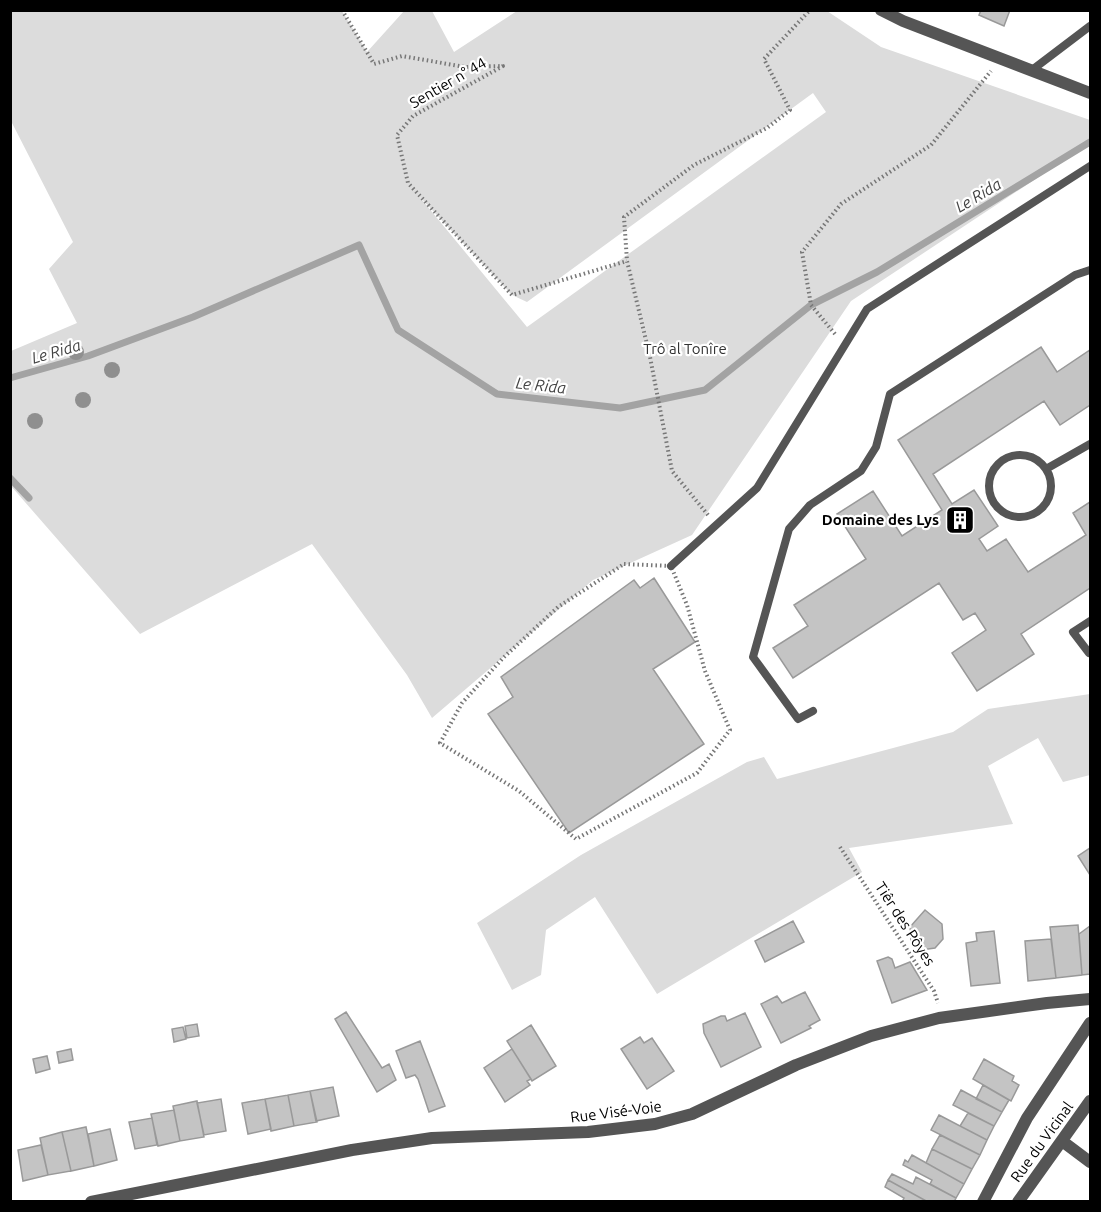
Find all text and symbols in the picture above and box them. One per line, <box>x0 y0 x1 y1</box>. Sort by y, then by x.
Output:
street label: Sentier n° 44 <box>407 54 489 111</box>
water label: Le Rida <box>952 174 1004 216</box>
water label: Le Rida <box>29 335 83 367</box>
park label: Trô al Tonîre <box>643 340 727 357</box>
water label: Le Rida <box>515 373 567 397</box>
building icon: Domaine des Lys <box>944 504 976 536</box>
place label: Domaine des Lys <box>822 511 939 528</box>
street label: Tiêr des Pôyes <box>872 879 939 969</box>
street label: Rue Visé-Voie <box>569 1097 663 1126</box>
street label: Rue du Vicinal <box>1007 1098 1076 1185</box>

